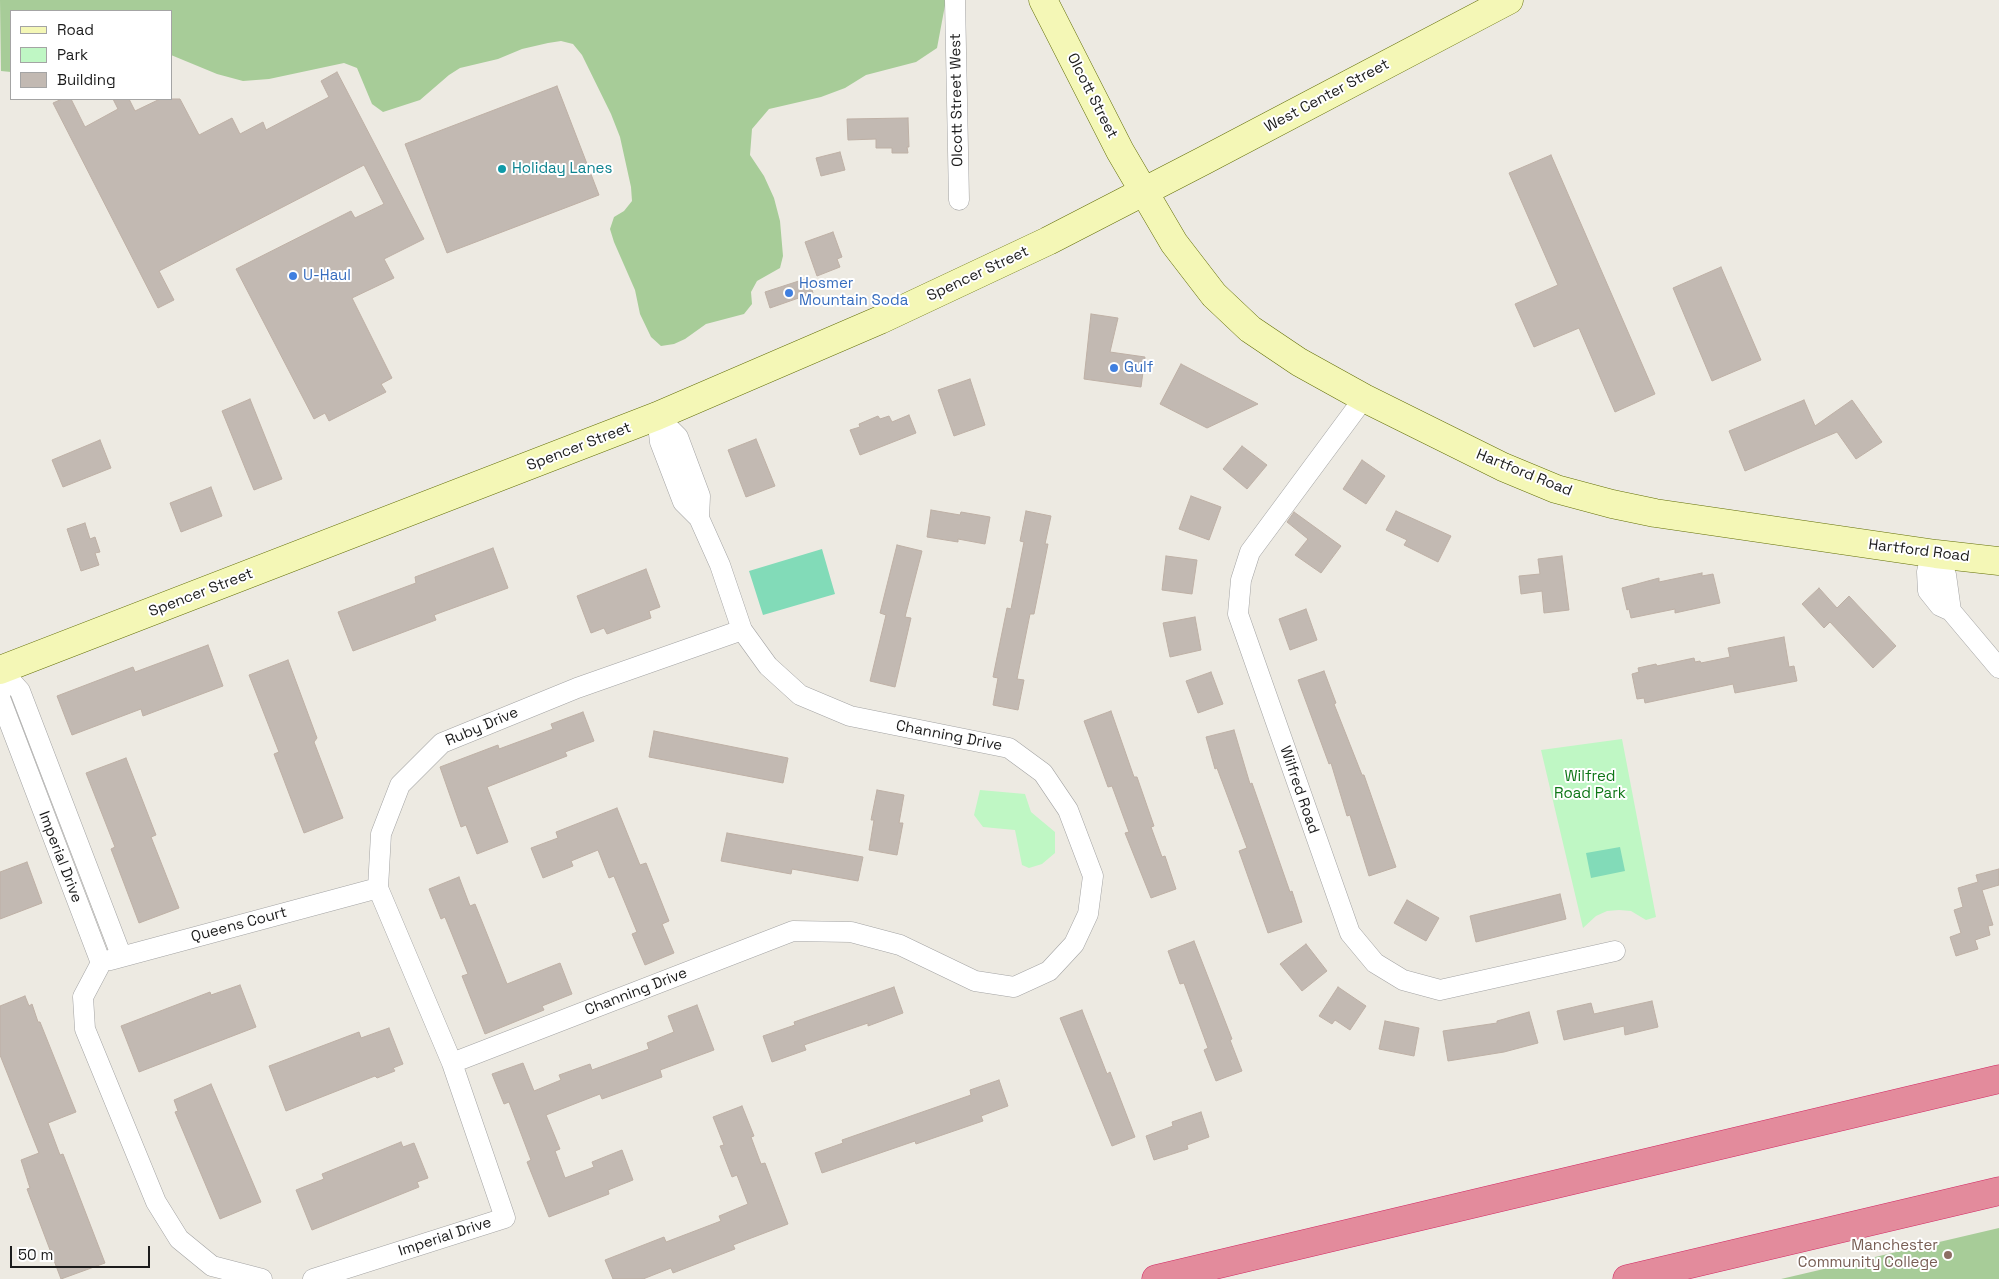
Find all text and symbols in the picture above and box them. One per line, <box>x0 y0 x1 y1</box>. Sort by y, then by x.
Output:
legend <box>10 10 172 100</box>
text: Road <box>57 20 94 39</box>
street label: Olcott Street West <box>947 33 967 167</box>
text: Park <box>57 45 88 64</box>
street label: Olcott Street <box>1063 50 1121 142</box>
street label: West Center Street <box>1262 56 1392 136</box>
text: Building <box>57 70 116 89</box>
place label: Holiday Lanes <box>512 160 612 178</box>
marker: Holiday Lanes <box>496 163 508 175</box>
street label: Spencer Street <box>924 243 1032 305</box>
place label: U-Haul <box>303 267 351 285</box>
marker: U-Haul <box>287 270 299 282</box>
place label: Hosmer Mountain Soda <box>799 275 908 310</box>
marker: Hosmer Mountain Soda <box>783 287 795 299</box>
place label: Gulf <box>1124 359 1153 377</box>
marker: Gulf <box>1108 362 1120 374</box>
street label: Spencer Street <box>524 419 634 475</box>
street label: Hartford Road <box>1473 446 1575 500</box>
street label: Hartford Road <box>1867 536 1971 566</box>
street label: Spencer Street <box>146 565 256 621</box>
street label: Ruby Drive <box>443 704 521 750</box>
street label: Channing Drive <box>894 717 1004 755</box>
street label: Wilfred Road <box>1276 744 1322 836</box>
park label: Wilfred Road Park <box>1554 768 1626 803</box>
street label: Imperial Drive <box>34 809 86 905</box>
street label: Queens Court <box>189 904 289 946</box>
street label: Channing Drive <box>582 964 690 1020</box>
street label: Imperial Drive <box>396 1214 494 1260</box>
scale bar <box>12 1236 152 1268</box>
place label: Manchester Community College <box>1798 1237 1938 1272</box>
text: 50 m <box>18 1245 53 1264</box>
marker: Manchester Community College <box>1942 1249 1954 1261</box>

